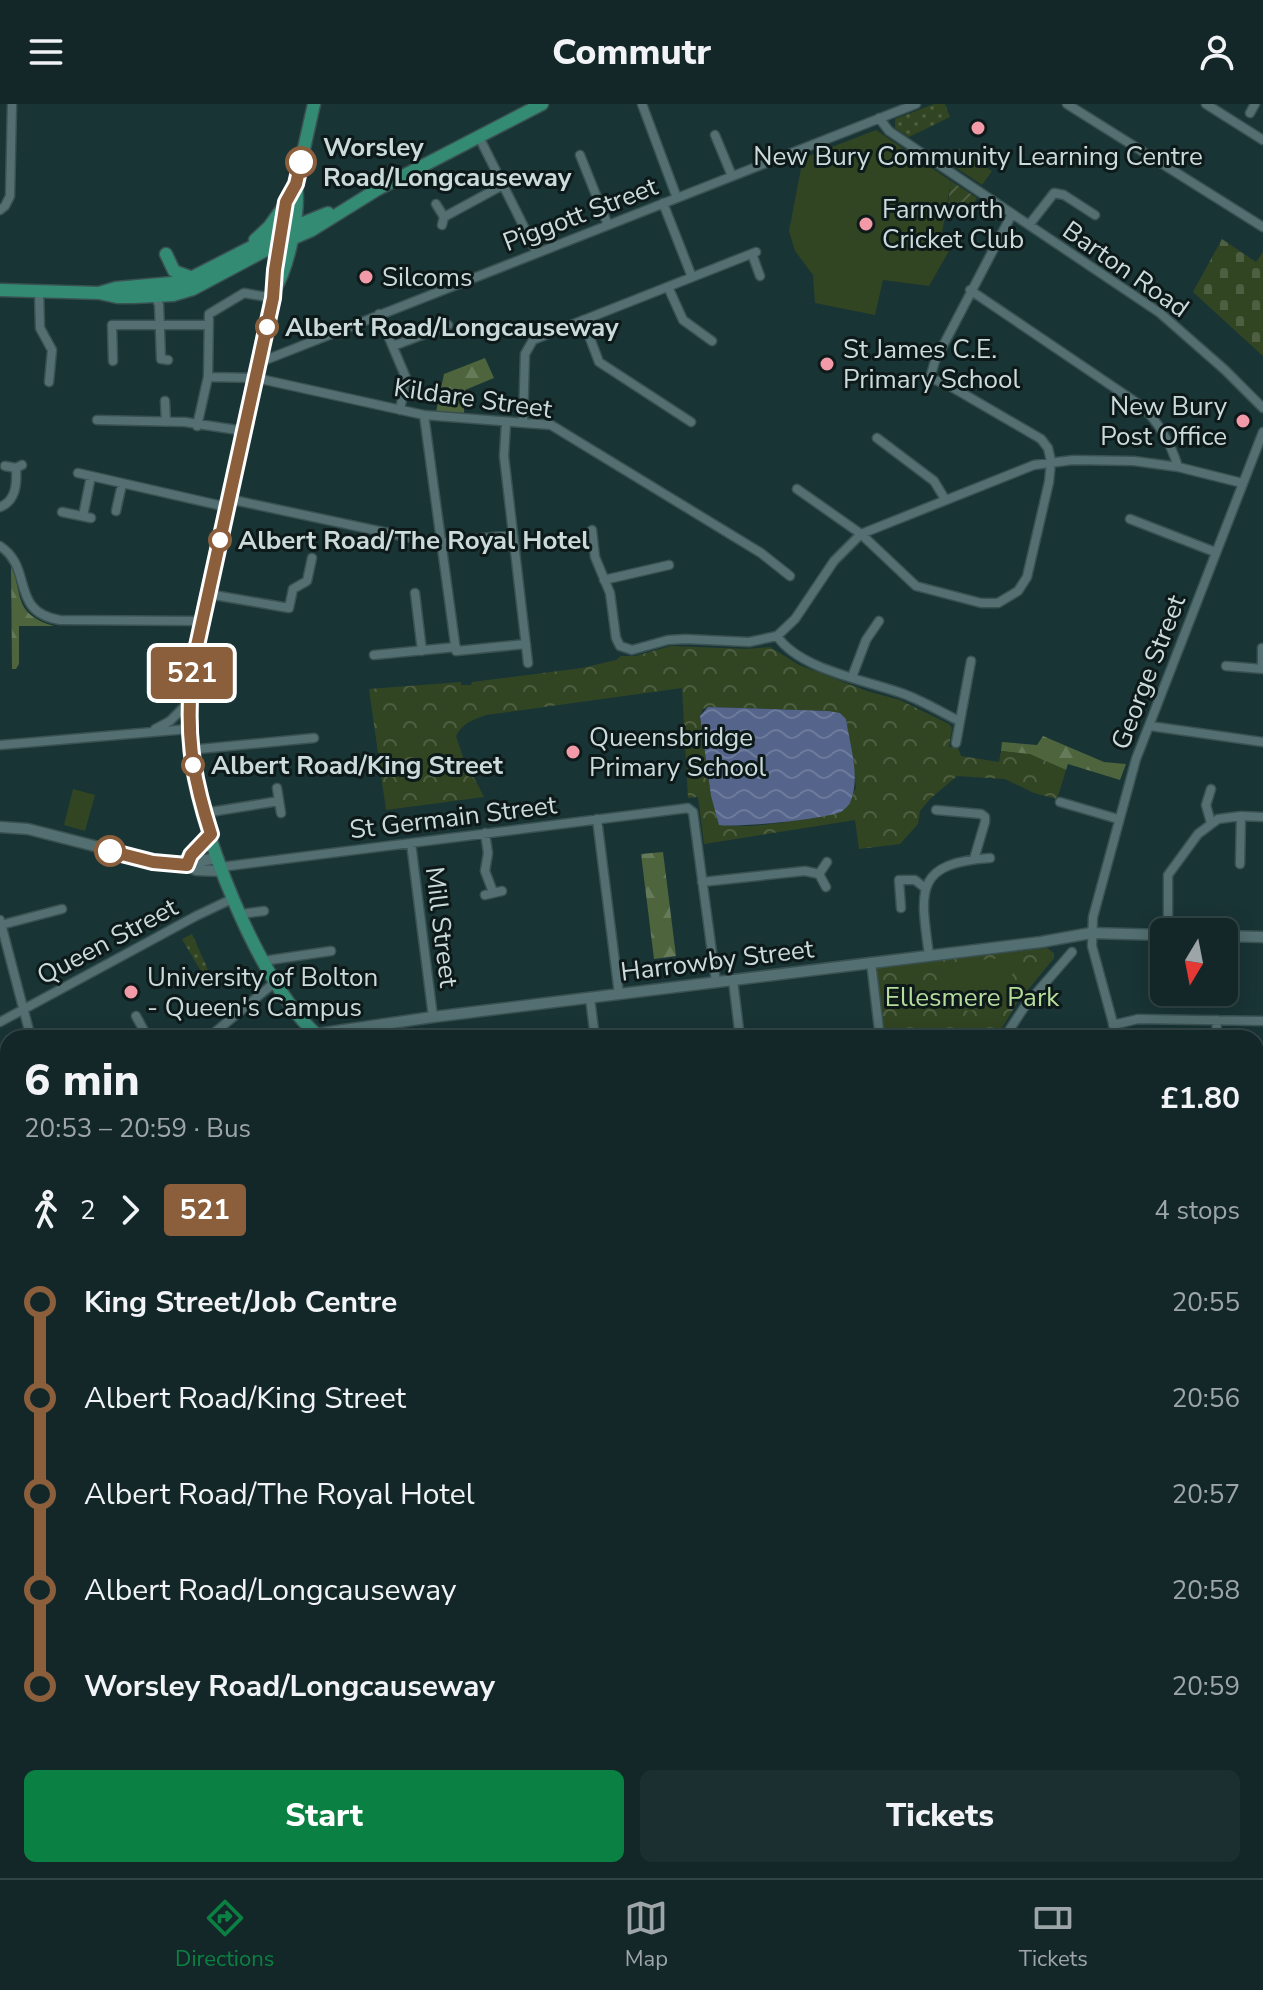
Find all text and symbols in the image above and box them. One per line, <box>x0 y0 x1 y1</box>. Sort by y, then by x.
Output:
text: Commutr <box>552 28 711 77</box>
icon: menu <box>24 30 68 74</box>
icon: person <box>1195 30 1239 74</box>
marker: New Bury Community Learning Centre <box>969 119 987 137</box>
place label: Worsley Road/Longcauseway <box>323 130 572 195</box>
place label: New Bury Community Learning Centre <box>753 139 1203 174</box>
marker: Worsley Road/Longcauseway <box>286 147 316 177</box>
street label: Piggott Street <box>498 169 663 260</box>
place label: Farnworth Cricket Club <box>882 192 1024 257</box>
street label: Barton Road <box>1056 213 1196 326</box>
marker: Farnworth Cricket Club <box>857 215 875 233</box>
place label: Silcoms <box>382 260 473 295</box>
marker: Silcoms <box>357 268 375 286</box>
place label: Albert Road/Longcauseway <box>285 310 619 345</box>
marker: Albert Road/Longcauseway <box>256 316 278 338</box>
place label: St James C.E. Primary School <box>843 332 1020 397</box>
marker: St James C.E. Primary School <box>818 355 836 373</box>
street label: Kildare Street <box>392 370 555 427</box>
place label: New Bury Post Office <box>1100 389 1228 454</box>
marker: New Bury Post Office <box>1234 412 1252 430</box>
place label: Albert Road/The Royal Hotel <box>238 523 590 558</box>
marker: Albert Road/The Royal Hotel <box>209 529 231 551</box>
street label: George Street <box>1103 589 1194 755</box>
line badge: 521 <box>146 647 238 699</box>
text: 521 <box>167 654 217 692</box>
place label: Queensbridge Primary School <box>589 720 766 785</box>
marker: Queensbridge Primary School <box>564 743 582 761</box>
place label: Albert Road/King Street <box>211 748 504 783</box>
marker: Albert Road/King Street <box>182 754 204 776</box>
street label: St Germain Street <box>348 787 559 848</box>
unlabelled marker <box>95 836 125 866</box>
street label: Mill Street <box>417 865 466 990</box>
street label: Queen Street <box>31 889 184 993</box>
north arrow <box>1150 918 1238 1006</box>
map controls <box>1150 918 1238 1006</box>
street label: Harrowby Street <box>619 931 816 990</box>
place label: University of Bolton - Queen's Campus <box>147 960 378 1025</box>
park label: Ellesmere Park <box>885 980 1060 1015</box>
marker: University of Bolton - Queen's Campus <box>122 983 140 1001</box>
text: 6 min <box>24 1051 140 1111</box>
text: £1.80 <box>1161 1078 1240 1119</box>
text: 20:53 – 20:59 · Bus <box>24 1111 251 1146</box>
icon: walk <box>24 1188 68 1232</box>
icon: forward <box>108 1188 152 1232</box>
text: 521 <box>180 1191 230 1229</box>
text: 2 <box>80 1193 96 1228</box>
text: 4 stops <box>1154 1193 1240 1228</box>
text: King Street/Job Centre <box>84 1282 397 1323</box>
text: 20:55 <box>1172 1285 1240 1320</box>
text: Albert Road/King Street <box>84 1378 406 1419</box>
text: 20:56 <box>1172 1381 1240 1416</box>
text: Albert Road/The Royal Hotel <box>84 1474 475 1515</box>
text: 20:57 <box>1172 1477 1240 1512</box>
text: Albert Road/Longcauseway <box>84 1570 456 1611</box>
text: 20:58 <box>1172 1573 1240 1608</box>
text: Worsley Road/Longcauseway <box>84 1666 495 1707</box>
text: 20:59 <box>1172 1669 1240 1704</box>
button: Start <box>24 1770 624 1862</box>
button: Tickets <box>640 1770 1240 1862</box>
tab: Directions <box>175 1896 274 1974</box>
tab: Map <box>624 1896 668 1974</box>
tab: Tickets <box>1019 1896 1088 1974</box>

